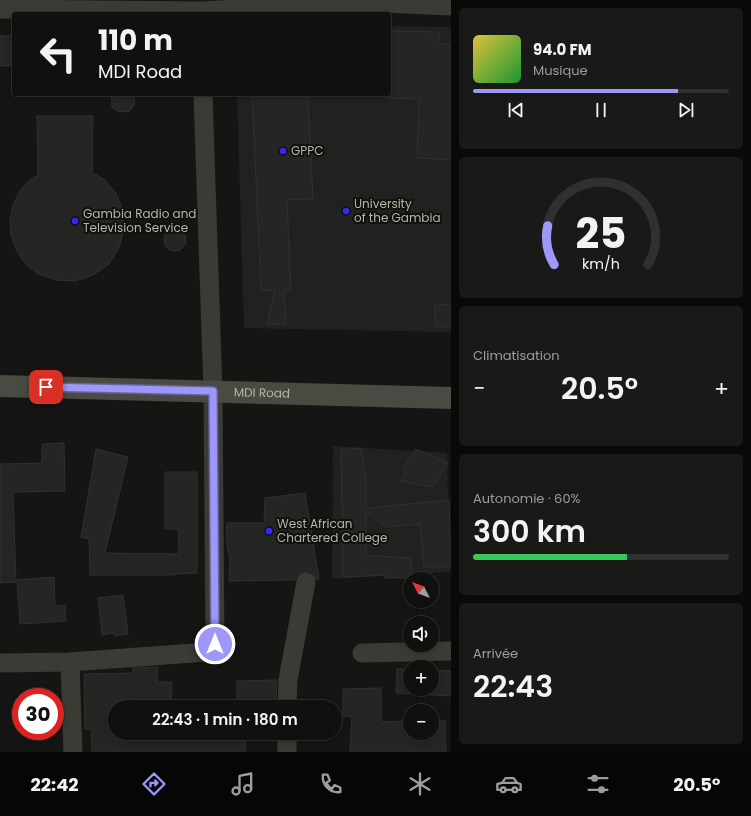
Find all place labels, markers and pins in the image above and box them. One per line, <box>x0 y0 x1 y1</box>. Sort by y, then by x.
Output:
place label: GPPC <box>291 142 324 159</box>
marker: GPPC <box>278 146 288 156</box>
place label: University of the Gambia <box>354 195 441 226</box>
place label: Gambia Radio and Television Service <box>83 205 196 236</box>
marker: University of the Gambia <box>341 206 351 216</box>
marker: Gambia Radio and Television Service <box>70 216 80 226</box>
pin <box>29 370 63 404</box>
place label: West African Chartered College <box>277 515 387 546</box>
marker: West African Chartered College <box>264 526 274 536</box>

